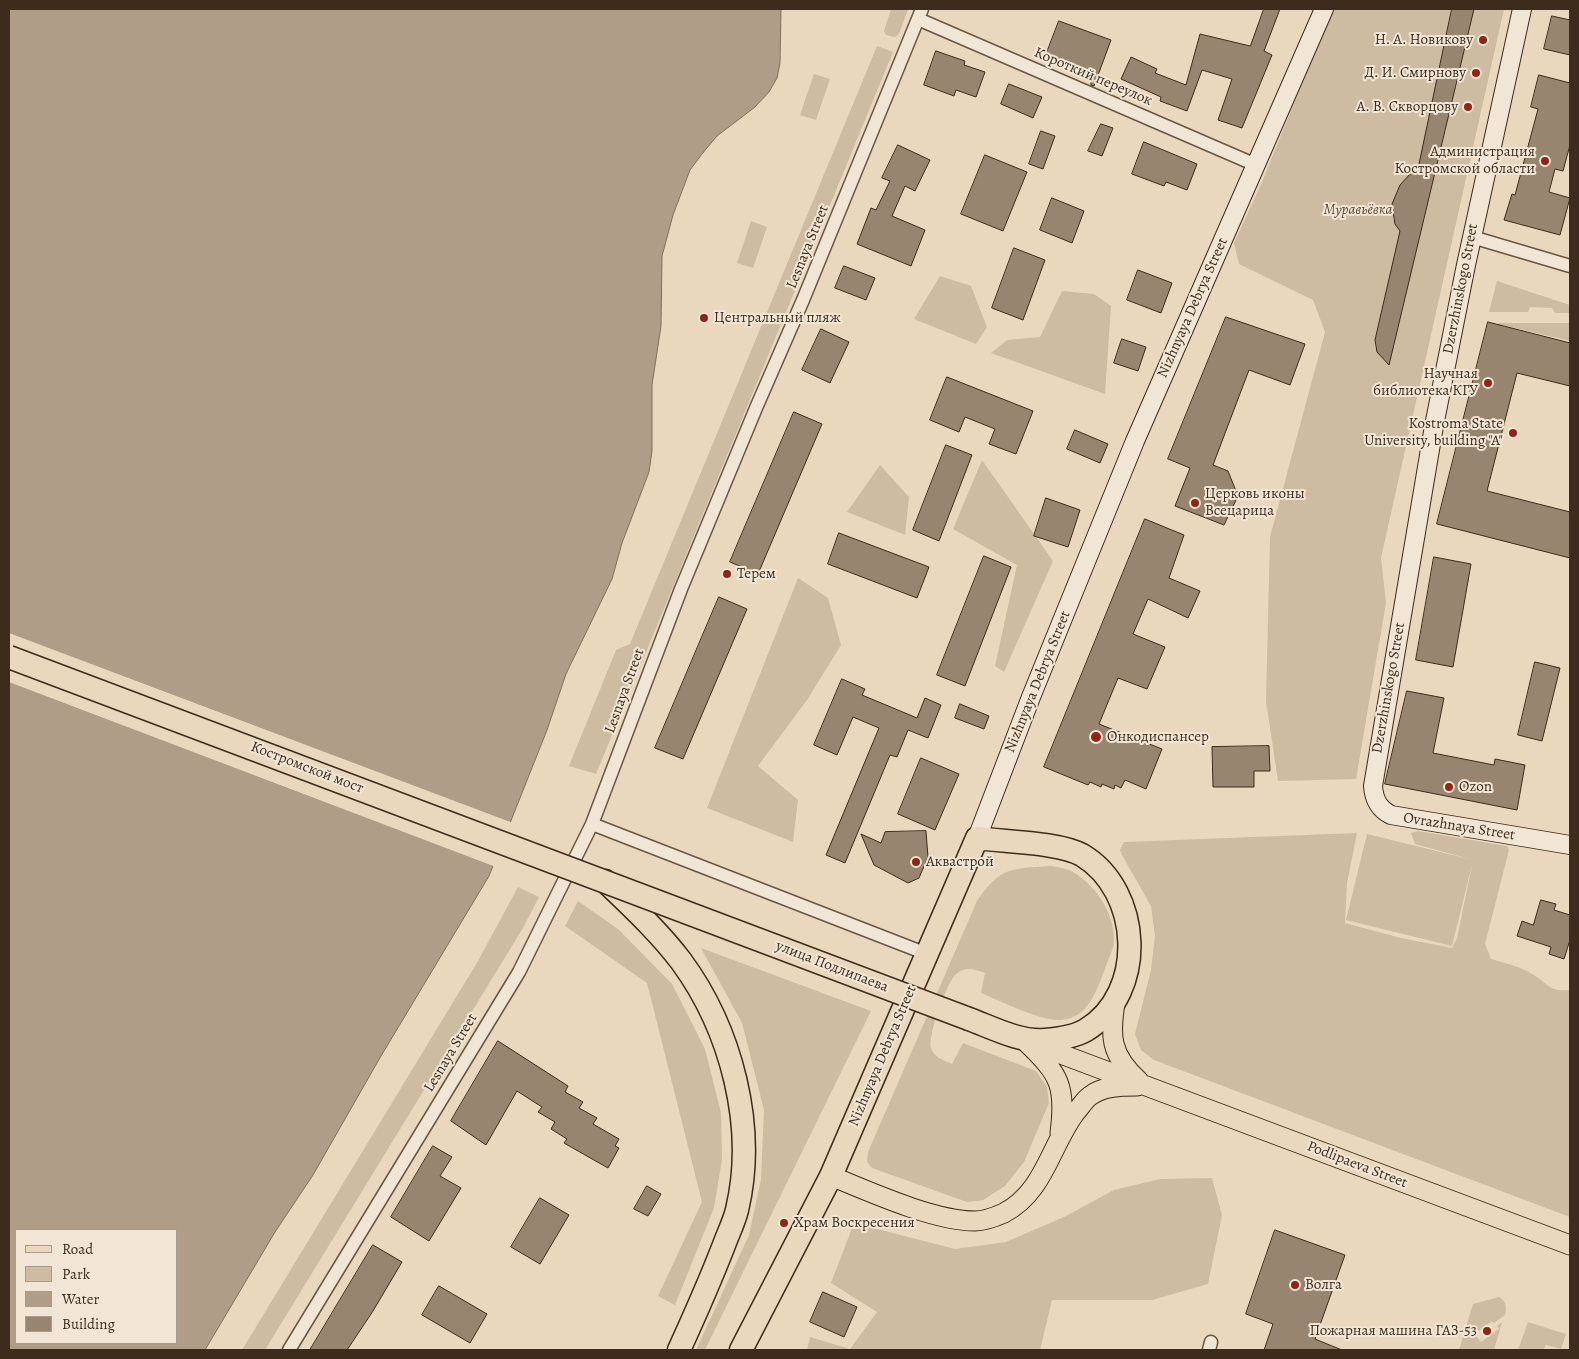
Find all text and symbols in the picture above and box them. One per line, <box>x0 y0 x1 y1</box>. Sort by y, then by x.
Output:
place label: Н. А. Новикову <box>1375 31 1473 49</box>
marker: Н. А. Новикову <box>1477 34 1489 46</box>
street label: Короткий переулок <box>1031 44 1155 110</box>
place label: Д. И. Смирнову <box>1364 64 1466 82</box>
marker: Д. И. Смирнову <box>1470 67 1482 79</box>
place label: А. В. Скворцову <box>1356 98 1458 116</box>
marker: А. В. Скворцову <box>1462 101 1474 113</box>
place label: Администрация Костромской области <box>1394 143 1535 178</box>
marker: Администрация Костромской области <box>1539 155 1551 167</box>
park label: Муравьёвка <box>1323 201 1393 219</box>
street label: Lesnaya Street <box>783 203 833 291</box>
street label: Dzerzhinskogo Street <box>1439 222 1483 356</box>
street label: Nizhnyaya Debrya Street <box>1154 235 1232 381</box>
place label: Центральный пляж <box>714 309 841 327</box>
marker: Центральный пляж <box>698 312 710 324</box>
place label: Научная библиотека КГУ <box>1373 365 1478 400</box>
marker: Научная библиотека КГУ <box>1482 377 1494 389</box>
place label: Kostroma State University, building "A" <box>1364 415 1503 450</box>
marker: Kostroma State University, building "A" <box>1507 427 1519 439</box>
place label: Церковь иконы Всецарица <box>1205 485 1305 520</box>
marker: Церковь иконы Всецарица <box>1189 497 1201 509</box>
place label: Терем <box>737 565 776 583</box>
marker: Терем <box>721 568 733 580</box>
street label: Nizhnyaya Debrya Street <box>1001 608 1075 756</box>
street label: Dzerzhinskogo Street <box>1369 621 1409 755</box>
street label: Lesnaya Street <box>601 646 649 736</box>
place label: Онкодиспансер <box>1107 728 1209 746</box>
marker: Онкодиспансер <box>1089 730 1103 744</box>
street label: Костромской мост <box>248 738 366 798</box>
place label: Ozon <box>1459 778 1492 796</box>
marker: Ozon <box>1443 781 1455 793</box>
street label: Ovrazhnaya Street <box>1402 809 1516 845</box>
place label: Аквастрой <box>926 853 994 871</box>
marker: Аквастрой <box>910 856 922 868</box>
street label: улица Подлипаева <box>773 937 891 997</box>
street label: Nizhnyaya Debrya Street <box>845 983 921 1129</box>
street label: Lesnaya Street <box>420 1010 482 1096</box>
street label: Podlipaeva Street <box>1304 1138 1410 1192</box>
place label: Храм Воскресения <box>794 1214 915 1232</box>
marker: Храм Воскресения <box>778 1217 790 1229</box>
legend <box>15 1229 178 1344</box>
text: Road <box>62 1239 93 1259</box>
text: Park <box>62 1264 90 1284</box>
place label: Волга <box>1305 1276 1342 1294</box>
marker: Волга <box>1289 1279 1301 1291</box>
text: Water <box>62 1289 99 1309</box>
text: Building <box>62 1314 115 1334</box>
place label: Пожарная машина ГАЗ-53 <box>1309 1322 1477 1340</box>
marker: Пожарная машина ГАЗ-53 <box>1481 1325 1493 1337</box>

